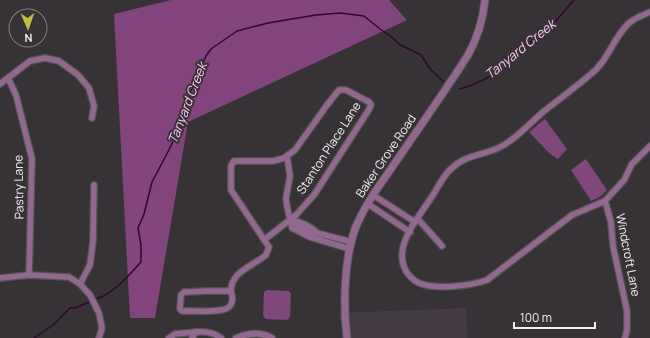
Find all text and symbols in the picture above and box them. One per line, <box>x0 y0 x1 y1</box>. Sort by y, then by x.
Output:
north arrow <box>8 8 48 48</box>
water label: Tanyard Creek <box>481 13 561 83</box>
text: N <box>24 31 33 46</box>
water label: Tanyard Creek <box>163 57 212 146</box>
street label: Stanton Place Lane <box>292 98 365 197</box>
street label: Baker Grove Road <box>351 111 420 201</box>
street label: Pastry Lane <box>9 155 28 219</box>
street label: Windcroft Lane <box>612 212 645 298</box>
scale bar <box>514 304 595 330</box>
text: 100 m <box>520 309 552 326</box>

